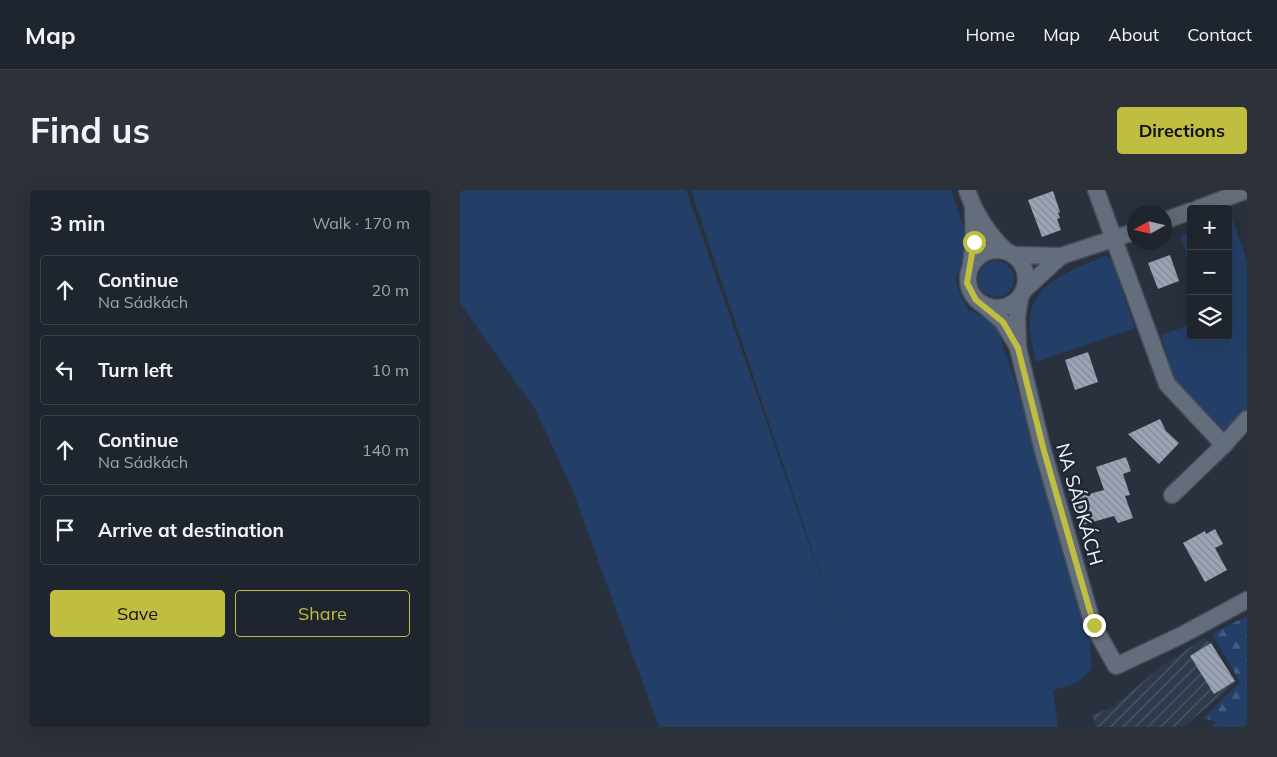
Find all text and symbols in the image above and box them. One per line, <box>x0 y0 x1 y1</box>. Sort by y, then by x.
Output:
text: Map <box>25 20 76 50</box>
text: Home <box>965 23 1015 46</box>
text: Map <box>1043 23 1080 46</box>
text: About <box>1108 23 1159 46</box>
text: Contact <box>1187 23 1252 46</box>
button: Directions <box>1117 107 1247 154</box>
text: Find us <box>30 108 150 152</box>
north arrow <box>1127 205 1172 250</box>
map controls <box>1187 205 1232 340</box>
button: + <box>1187 205 1232 250</box>
text: 3 min <box>50 210 105 236</box>
text: Walk · 170 m <box>312 213 410 233</box>
route start <box>963 231 986 254</box>
button: − <box>1187 250 1232 295</box>
text: Continue <box>98 268 178 292</box>
icon: ahead <box>51 276 79 304</box>
text: 20 m <box>372 280 409 300</box>
text: Na Sádkách <box>98 292 188 312</box>
button: layers <box>1187 295 1232 340</box>
icon: left <box>51 356 79 384</box>
text: Turn left <box>98 358 173 382</box>
text: 10 m <box>372 360 409 380</box>
text: Continue <box>98 428 178 452</box>
icon: ahead <box>51 436 79 464</box>
text: 140 m <box>362 440 409 460</box>
street label: NA SÁDKÁCH <box>1051 440 1109 568</box>
text: Na Sádkách <box>98 452 188 472</box>
icon: arrive <box>51 516 79 544</box>
text: Arrive at destination <box>98 518 284 542</box>
button: Save <box>50 590 225 637</box>
button: Share <box>235 590 410 637</box>
route end <box>1083 614 1106 637</box>

